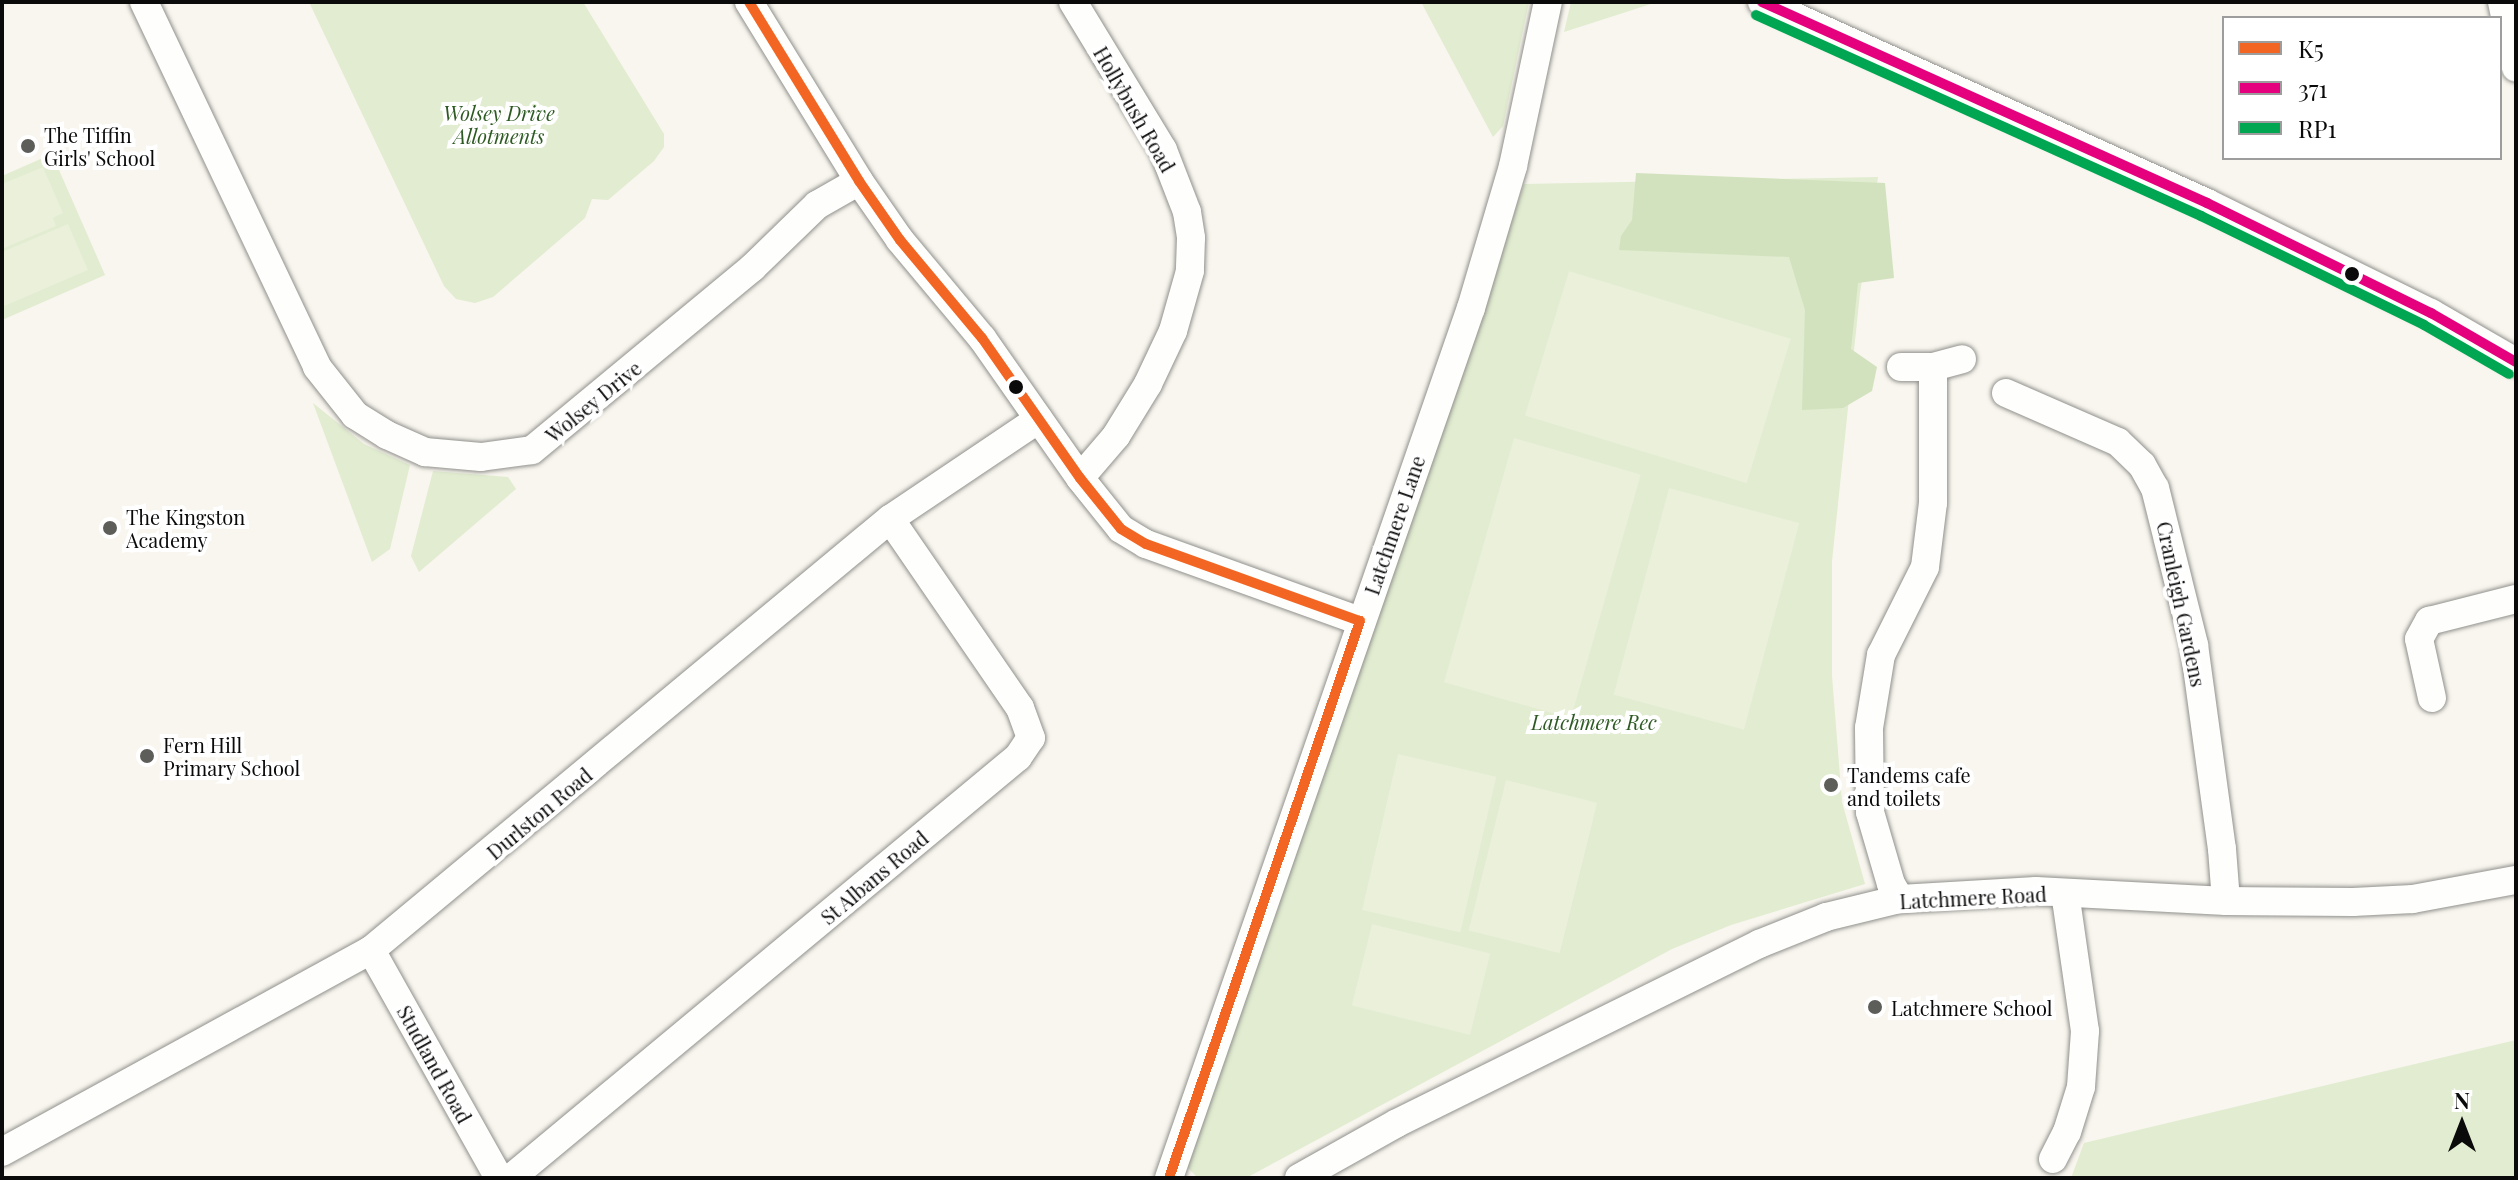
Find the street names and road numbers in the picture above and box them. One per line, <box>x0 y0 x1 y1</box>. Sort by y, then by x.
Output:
street label: Hollybush Road <box>1089 42 1181 176</box>
street label: Wolsey Drive <box>540 355 646 447</box>
street label: Latchmere Lane <box>1359 452 1429 598</box>
street label: Cranleigh Gardens <box>2153 519 2211 689</box>
street label: Durlston Road <box>482 762 596 864</box>
street label: St Albans Road <box>815 825 933 929</box>
street label: Latchmere Road <box>1899 881 2047 913</box>
street label: Studland Road <box>393 1001 477 1127</box>

